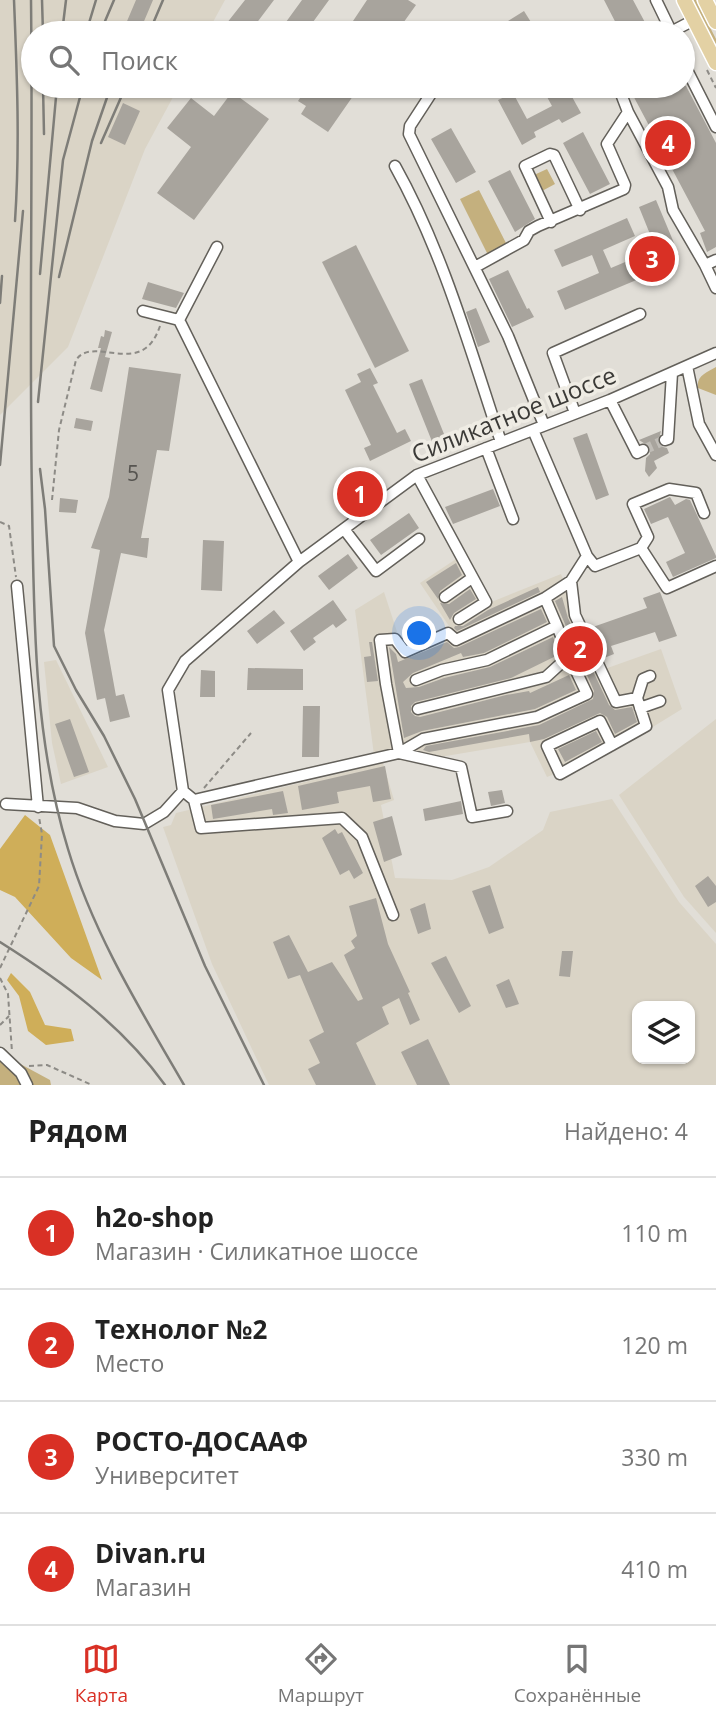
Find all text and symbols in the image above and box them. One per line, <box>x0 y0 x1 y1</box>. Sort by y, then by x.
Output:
search box <box>21 21 695 98</box>
icon: search <box>45 41 83 79</box>
text: Поиск <box>101 42 178 78</box>
pin: 4 <box>645 117 691 169</box>
pin: 3 <box>629 233 675 285</box>
street label: Силикатное шоссе <box>406 357 621 470</box>
house number: 5 <box>127 459 139 487</box>
pin: 1 <box>337 468 383 520</box>
your location <box>402 616 436 650</box>
pin: 2 <box>557 623 603 675</box>
map controls <box>632 1001 695 1064</box>
button: layers <box>632 1001 695 1064</box>
text: Рядом <box>28 1110 128 1151</box>
text: Найдено: 4 <box>564 1115 688 1147</box>
text: h2o-shop <box>95 1199 214 1235</box>
text: 1 <box>44 1217 58 1249</box>
text: 110 m <box>621 1217 688 1249</box>
text: Магазин · Силикатное шоссе <box>95 1235 418 1267</box>
text: Технолог №2 <box>95 1311 267 1347</box>
text: 2 <box>44 1329 58 1361</box>
text: 120 m <box>621 1329 688 1361</box>
text: Место <box>95 1347 164 1379</box>
text: РОСТО-ДОСААФ <box>95 1423 308 1459</box>
text: 3 <box>44 1441 58 1473</box>
text: 330 m <box>621 1441 688 1473</box>
text: Университет <box>95 1459 239 1491</box>
text: Divan.ru <box>95 1535 206 1571</box>
text: 4 <box>44 1553 58 1585</box>
text: 410 m <box>621 1553 688 1585</box>
text: Магазин <box>95 1571 191 1603</box>
tab: Карта <box>75 1640 128 1708</box>
tab: Маршрут <box>278 1640 364 1708</box>
tab: Сохранённые <box>514 1640 641 1708</box>

